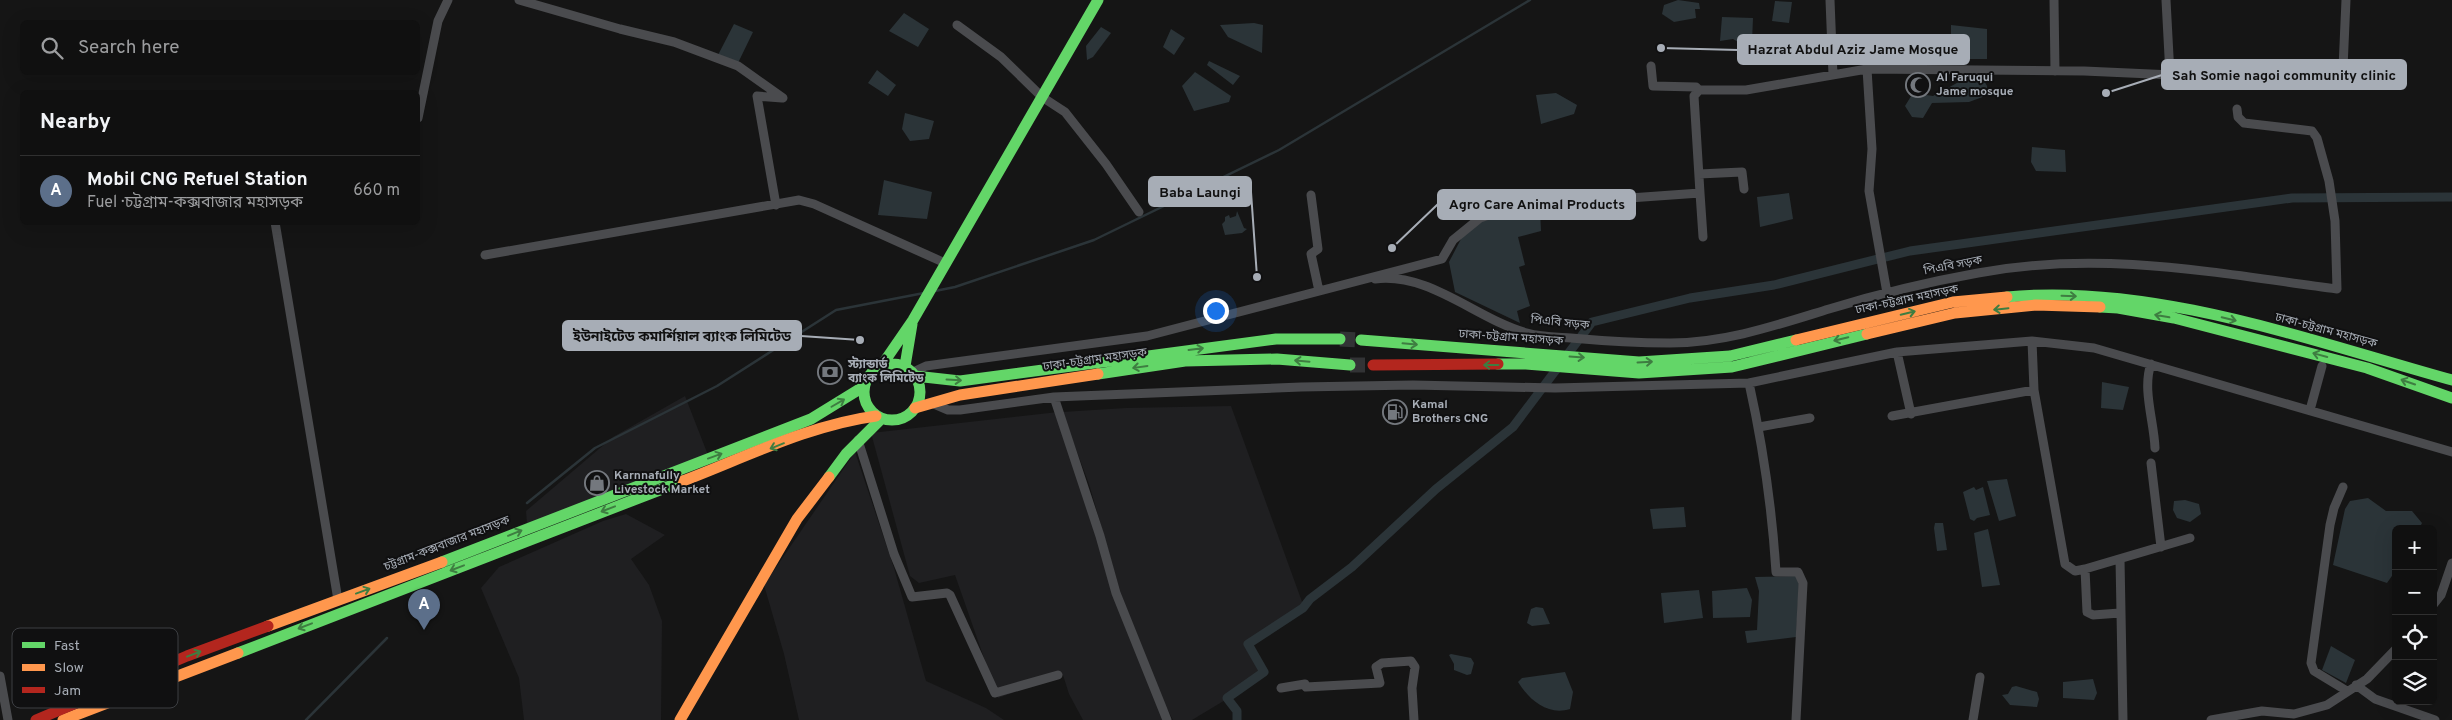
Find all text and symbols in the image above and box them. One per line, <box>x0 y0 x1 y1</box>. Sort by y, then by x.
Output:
search box <box>20 20 420 75</box>
icon: search <box>38 34 66 62</box>
callout: Hazrat Abdul Aziz Jame Mosque <box>1738 35 1969 64</box>
text: Search here <box>78 36 180 60</box>
text: Hazrat Abdul Aziz Jame Mosque <box>1748 42 1959 59</box>
callout: Sah Somie nagoi community clinic <box>2162 60 2406 89</box>
text: Sah Somie nagoi community clinic <box>2172 68 2396 85</box>
place label: Al Faruqui Jame mosque <box>1936 70 2014 100</box>
mosque icon: Al Faruqui Jame mosque <box>1905 72 1931 98</box>
text: Nearby <box>40 109 111 136</box>
text: Mobil CNG Refuel Station <box>87 168 308 192</box>
callout: Baba Laungi <box>1149 177 1251 206</box>
text: A <box>50 181 62 201</box>
text: 660 m <box>353 181 400 201</box>
text: Baba Laungi <box>1159 185 1241 202</box>
callout: Agro Care Animal Products <box>1438 190 1635 219</box>
text: Fuel · চট্টগ্রাম-কক্সবাজার মহাসড়ক <box>87 193 303 213</box>
text: Agro Care Animal Products <box>1449 197 1625 214</box>
street label: পিএবি সড়ক <box>1921 251 1984 280</box>
street label: ঢাকা-চট্টগ্রাম মহাসড়ক <box>1853 280 1960 319</box>
one-way arrow <box>2060 291 2076 300</box>
your location <box>1203 298 1229 324</box>
one-way arrow <box>1993 304 2009 314</box>
one-way arrow <box>1899 308 1915 317</box>
street label: ঢাকা-চট্টগ্রাম মহাসড়ক <box>2272 308 2379 352</box>
one-way arrow <box>2155 310 2171 320</box>
street label: পিএবি সড়ক <box>1529 311 1591 334</box>
one-way arrow <box>2220 315 2236 325</box>
callout: ইউনাইটেড কমার্শিয়াল ব্যাংক লিমিটেড <box>563 321 801 350</box>
street label: ঢাকা-চট্টগ্রাম মহাসড়ক <box>1457 325 1564 350</box>
text: ইউনাইটেড কমার্শিয়াল ব্যাংক লিমিটেড <box>572 327 792 346</box>
one-way arrow <box>1834 335 1850 344</box>
one-way arrow <box>1402 339 1418 349</box>
street label: ঢাকা-চট্টগ্রাম মহাসড়ক <box>1041 344 1148 375</box>
one-way arrow <box>1188 344 1204 354</box>
one-way arrow <box>2312 349 2328 359</box>
one-way arrow <box>1568 352 1584 361</box>
place label: স্ট্যান্ডার্ড ব্যাংক লিমিটেড <box>847 356 924 387</box>
one-way arrow <box>1294 356 1310 365</box>
one-way arrow <box>1637 357 1653 366</box>
bank icon: স্ট্যান্ডার্ড ব্যাংক লিমিটেড <box>817 359 843 385</box>
one-way arrow <box>1483 360 1500 370</box>
one-way arrow <box>1132 363 1148 373</box>
one-way arrow <box>945 376 961 385</box>
one-way arrow <box>2401 377 2417 386</box>
place label: Kamal Brothers CNG <box>1412 397 1488 427</box>
one-way arrow <box>830 398 844 408</box>
fuel station icon: Kamal Brothers CNG <box>1382 399 1408 425</box>
one-way arrow <box>770 442 785 451</box>
one-way arrow <box>707 451 722 460</box>
place label: Karnnafully Livestock Market <box>614 468 710 498</box>
shop icon: Karnnafully Livestock Market <box>584 470 610 496</box>
one-way arrow <box>601 505 617 514</box>
street label: চট্টগ্রাম-কক্সবাজার মহাসড়ক <box>380 512 513 576</box>
map controls <box>2392 525 2437 705</box>
button: + <box>2392 525 2437 570</box>
one-way arrow <box>506 528 522 537</box>
one-way arrow <box>450 564 465 573</box>
button: − <box>2392 570 2437 615</box>
one-way arrow <box>355 586 370 595</box>
pin: A <box>408 589 440 630</box>
button: locate <box>2392 615 2437 660</box>
one-way arrow <box>298 622 313 631</box>
legend <box>12 628 178 708</box>
text: Fast <box>54 638 80 655</box>
one-way arrow <box>186 649 201 658</box>
text: Slow <box>54 660 84 677</box>
button: layers <box>2392 660 2437 705</box>
text: Jam <box>54 683 81 700</box>

